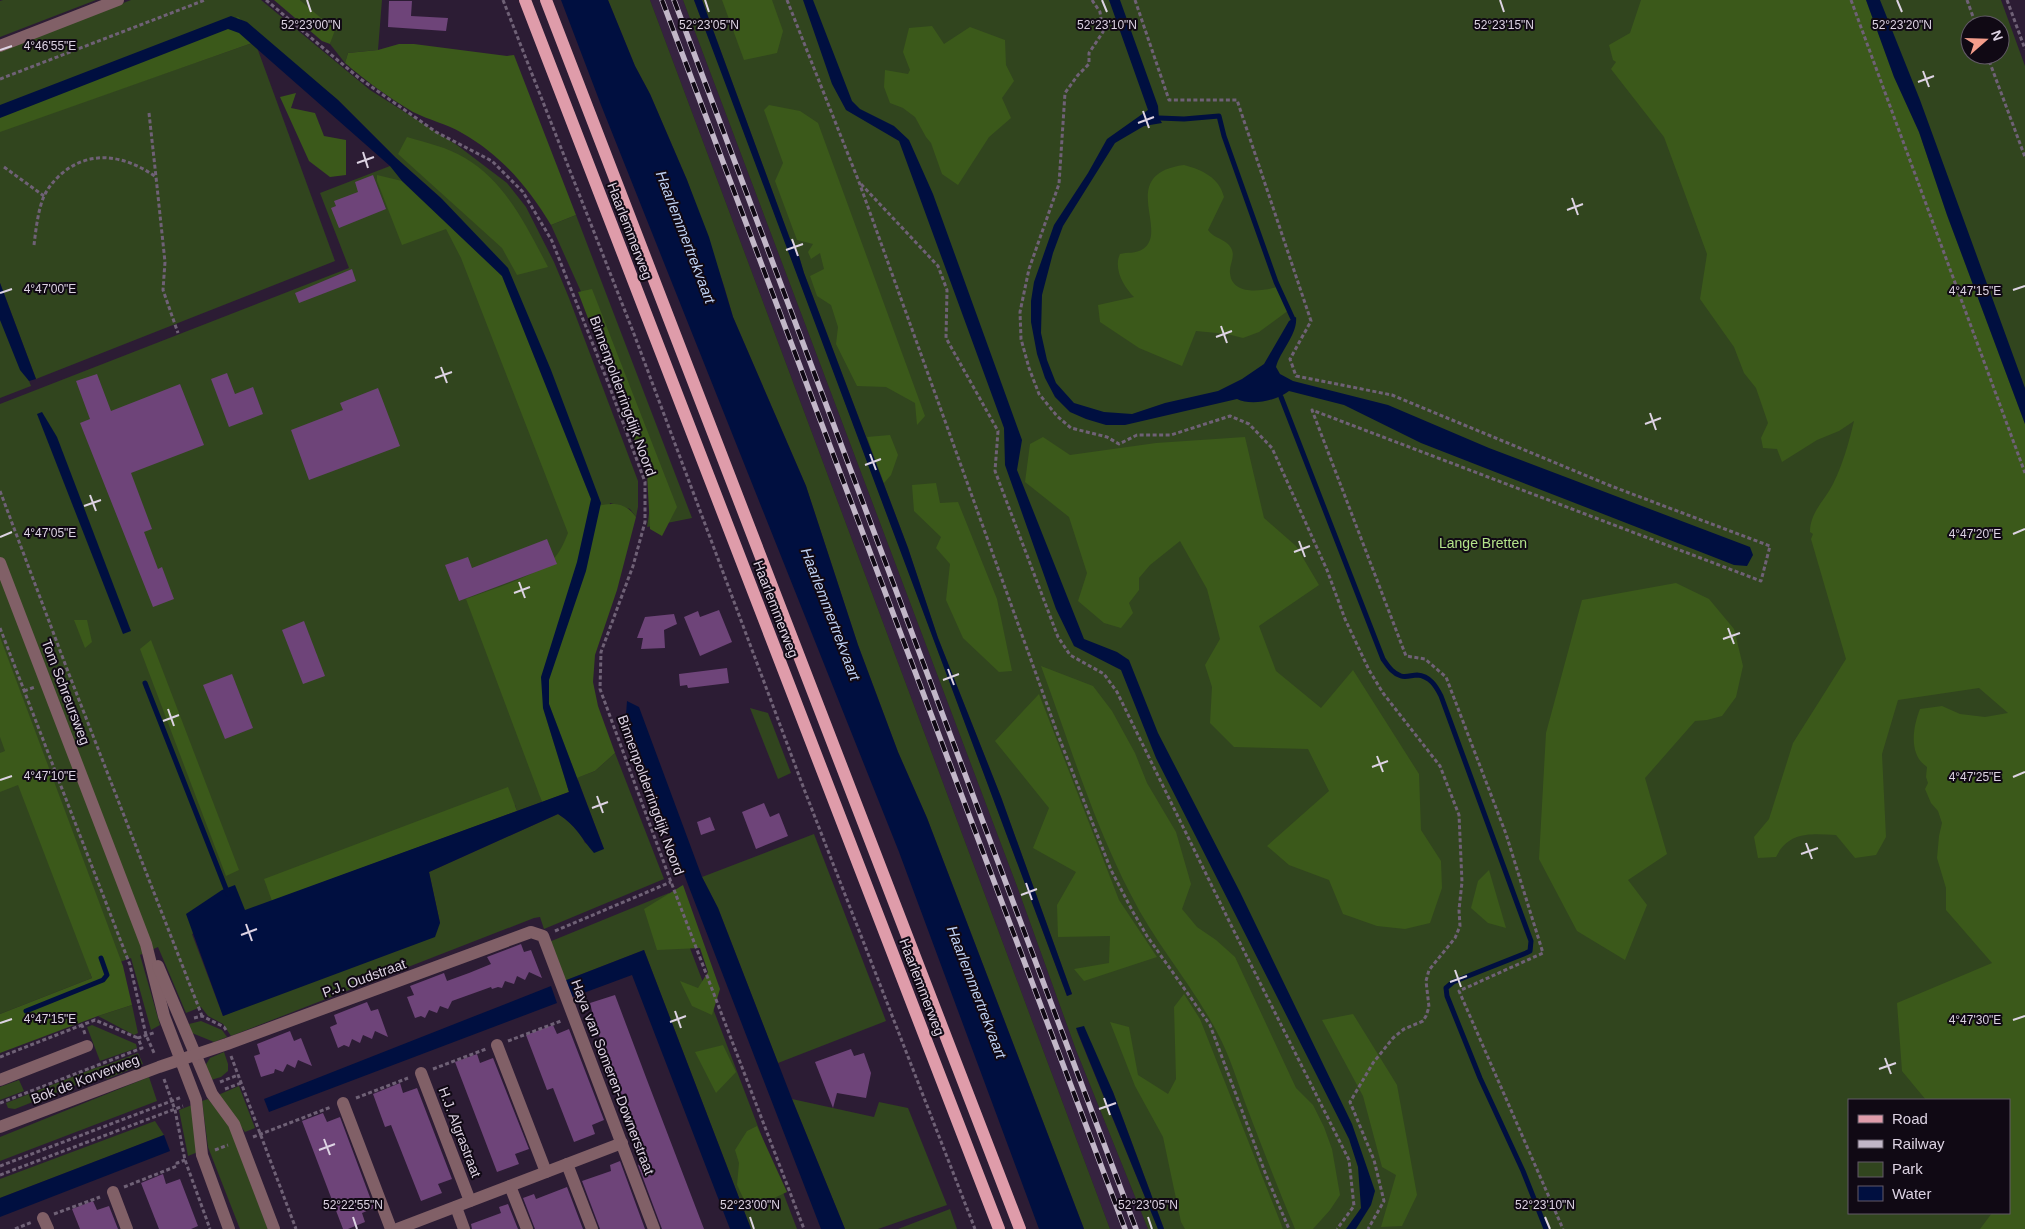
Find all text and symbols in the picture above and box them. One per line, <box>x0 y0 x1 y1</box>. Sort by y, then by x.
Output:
north arrow <box>1960 15 2010 65</box>
text: 52°23'00"N <box>281 18 341 32</box>
text: 52°23'05"N <box>679 18 739 32</box>
text: 52°23'10"N <box>1077 18 1137 32</box>
text: 52°23'15"N <box>1474 18 1534 32</box>
text: 52°23'20"N <box>1872 18 1932 32</box>
text: N <box>1988 28 2006 43</box>
text: 4°46'55"E <box>24 39 76 53</box>
water label: Haarlemmertrekvaart <box>653 168 719 307</box>
street label: Haarlemmerweg <box>604 180 656 282</box>
text: 4°47'00"E <box>24 282 76 296</box>
text: 4°47'15"E <box>1949 284 2001 298</box>
street label: Binnenpolderringdijk Noord <box>587 314 659 478</box>
text: 4°47'05"E <box>24 526 76 540</box>
text: 4°47'20"E <box>1949 527 2001 541</box>
park label: Lange Bretten <box>1439 535 1527 551</box>
water label: Haarlemmertrekvaart <box>798 545 864 684</box>
street label: Haarlemmerweg <box>750 558 802 660</box>
street label: Tom Schreursweg <box>38 637 94 747</box>
street label: Binnenpolderringdijk Noord <box>615 713 687 877</box>
text: 4°47'10"E <box>24 769 76 783</box>
text: 4°47'25"E <box>1949 770 2001 784</box>
water label: Haarlemmertrekvaart <box>944 923 1010 1062</box>
street label: Haarlemmerweg <box>896 936 948 1038</box>
street label: P.J. Oudstraat <box>320 955 408 1001</box>
street label: Haya van Someren-Downerstraat <box>568 977 658 1177</box>
text: 4°47'15"E <box>24 1012 76 1026</box>
text: 4°47'30"E <box>1949 1013 2001 1027</box>
street label: Bok de Korverweg <box>29 1051 141 1107</box>
street label: H.J. Algrastraat <box>435 1084 485 1180</box>
legend <box>1848 1099 2010 1214</box>
text: Road <box>1892 1110 1928 1127</box>
text: Railway <box>1892 1135 1945 1152</box>
text: Park <box>1892 1160 1923 1177</box>
text: Water <box>1892 1185 1931 1202</box>
text: 52°22'55"N <box>323 1198 383 1212</box>
text: 52°23'00"N <box>720 1198 780 1212</box>
text: 52°23'05"N <box>1118 1198 1178 1212</box>
text: 52°23'10"N <box>1515 1198 1575 1212</box>

